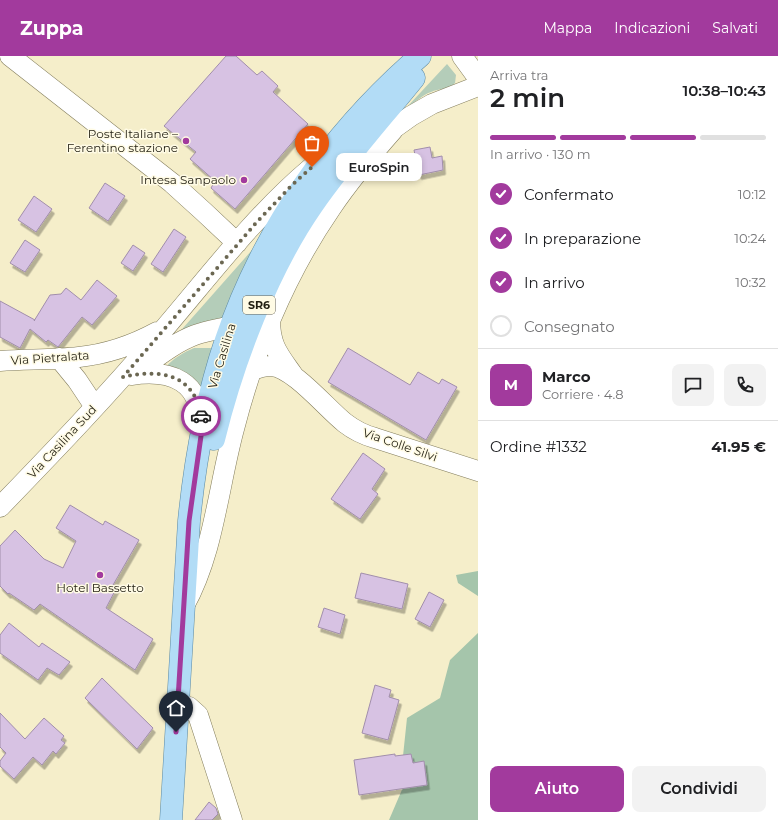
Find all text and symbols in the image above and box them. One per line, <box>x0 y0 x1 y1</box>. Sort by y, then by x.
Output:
text: Zuppa <box>20 17 84 40</box>
text: Mappa <box>543 19 592 37</box>
text: Indicazioni <box>614 19 690 37</box>
text: Salvati <box>712 19 758 37</box>
text: Arriva tra <box>490 67 549 83</box>
text: 10:38–10:43 <box>683 81 766 100</box>
text: 2 min <box>490 82 565 114</box>
place label: Poste Italiane – Ferentino stazione <box>67 126 178 155</box>
pin <box>295 126 329 167</box>
icon: bag <box>301 132 323 154</box>
marker: Poste Italiane – Ferentino stazione <box>181 136 191 146</box>
text: In arrivo · 130 m <box>490 146 590 162</box>
callout: EuroSpin <box>336 153 422 181</box>
text: EuroSpin <box>349 159 409 175</box>
place label: Intesa Sanpaolo <box>140 172 236 187</box>
marker: Intesa Sanpaolo <box>239 175 249 185</box>
icon: check <box>490 183 512 205</box>
text: Confermato <box>524 185 614 204</box>
text: 10:12 <box>738 186 766 202</box>
icon: check <box>490 227 512 249</box>
text: In preparazione <box>524 229 641 248</box>
text: 10:24 <box>734 230 766 246</box>
icon: check <box>490 271 512 293</box>
text: In arrivo <box>524 273 585 292</box>
text: 10:32 <box>735 274 766 290</box>
road number: SR6 <box>243 296 275 314</box>
text: Consegnato <box>524 317 615 336</box>
street label: Via Casilina <box>204 321 239 390</box>
street label: Via Pietralata <box>10 347 90 368</box>
button: chat <box>672 364 714 406</box>
button: phone <box>724 364 766 406</box>
text: Marco <box>542 367 591 386</box>
text: M <box>504 375 518 394</box>
text: Corriere · 4.8 <box>542 386 624 402</box>
courier <box>181 396 221 436</box>
street label: Via Casilina Sud <box>24 402 99 481</box>
icon: car <box>190 405 212 427</box>
street label: Via Colle Silvi <box>361 425 439 464</box>
text: Ordine #1332 <box>490 437 587 456</box>
text: 41.95 € <box>711 437 766 456</box>
marker: Hotel Bassetto <box>95 570 105 580</box>
place label: Hotel Bassetto <box>56 580 144 595</box>
pin <box>159 691 193 732</box>
icon: home <box>165 697 187 719</box>
button: Aiuto <box>490 766 624 812</box>
button: Condividi <box>632 766 766 812</box>

